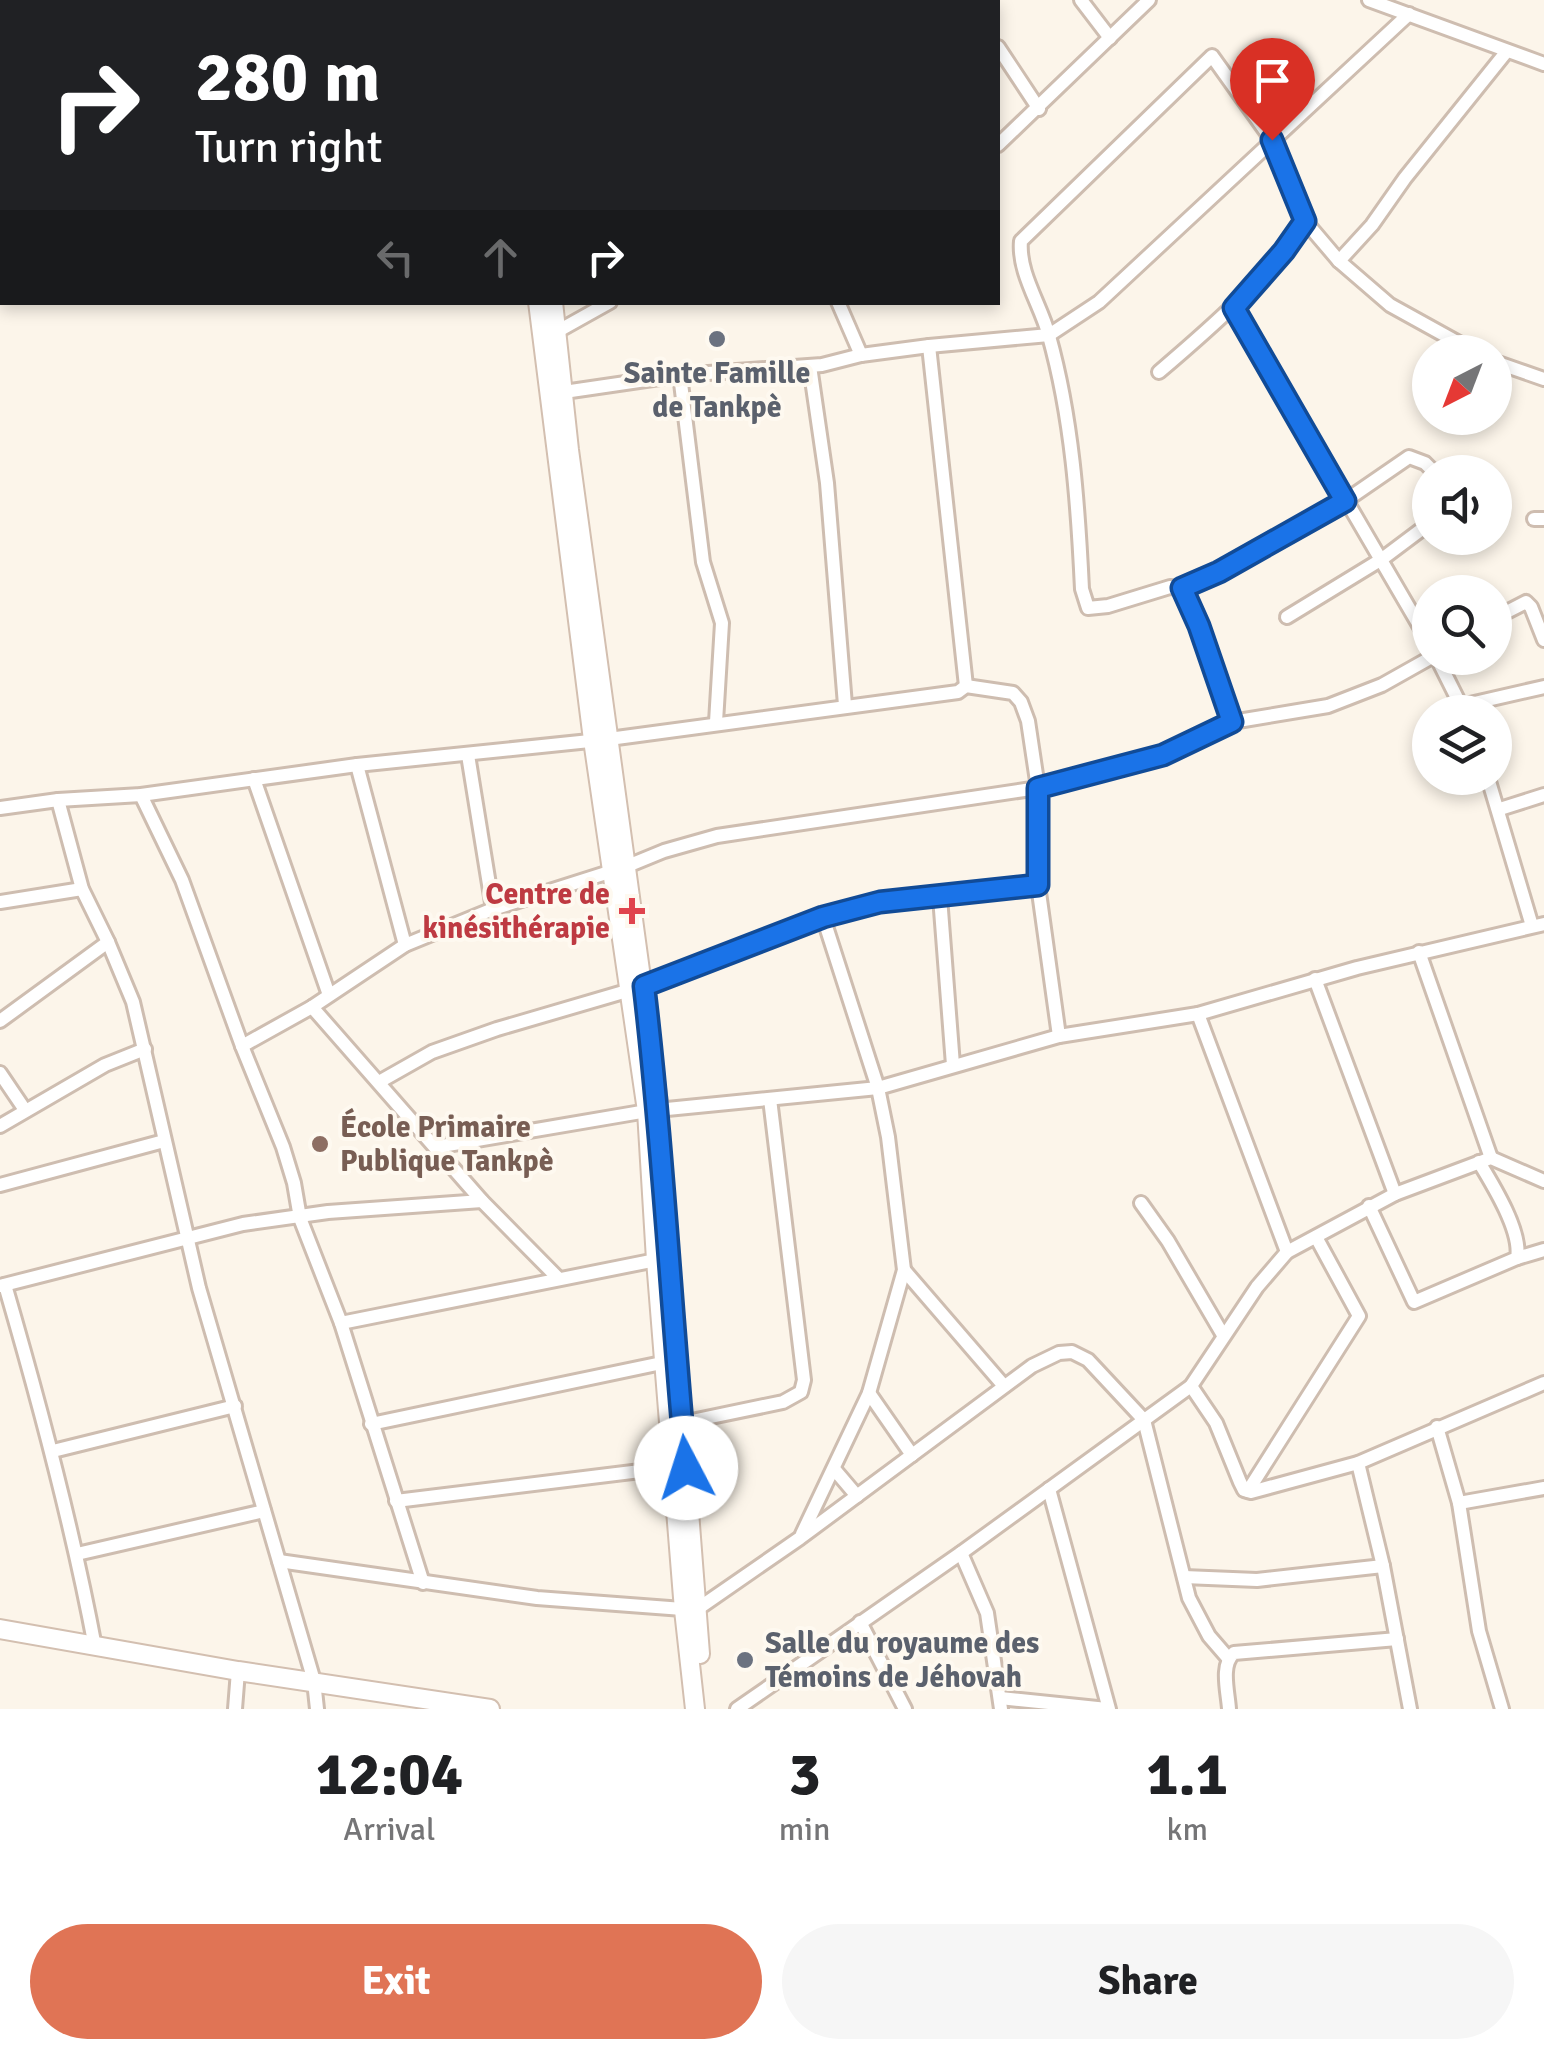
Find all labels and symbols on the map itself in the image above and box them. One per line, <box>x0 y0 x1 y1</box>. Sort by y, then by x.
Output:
pin <box>1230 38 1315 141</box>
marker: Sainte Famille de Tankpè <box>706 328 728 350</box>
north arrow <box>1412 335 1512 435</box>
place label: Sainte Famille de Tankpè <box>624 355 810 426</box>
place label: Centre de kinésithérapie <box>423 876 610 947</box>
marker: Centre de kinésithérapie <box>619 898 645 924</box>
place label: École Primaire Publique Tankpè <box>340 1108 554 1180</box>
marker: École Primaire Publique Tankpè <box>309 1133 331 1155</box>
position arrow <box>634 1416 738 1520</box>
place label: Salle du royaume des Témoins de Jéhovah <box>765 1625 1039 1696</box>
marker: Salle du royaume des Témoins de Jéhovah <box>734 1649 756 1671</box>

